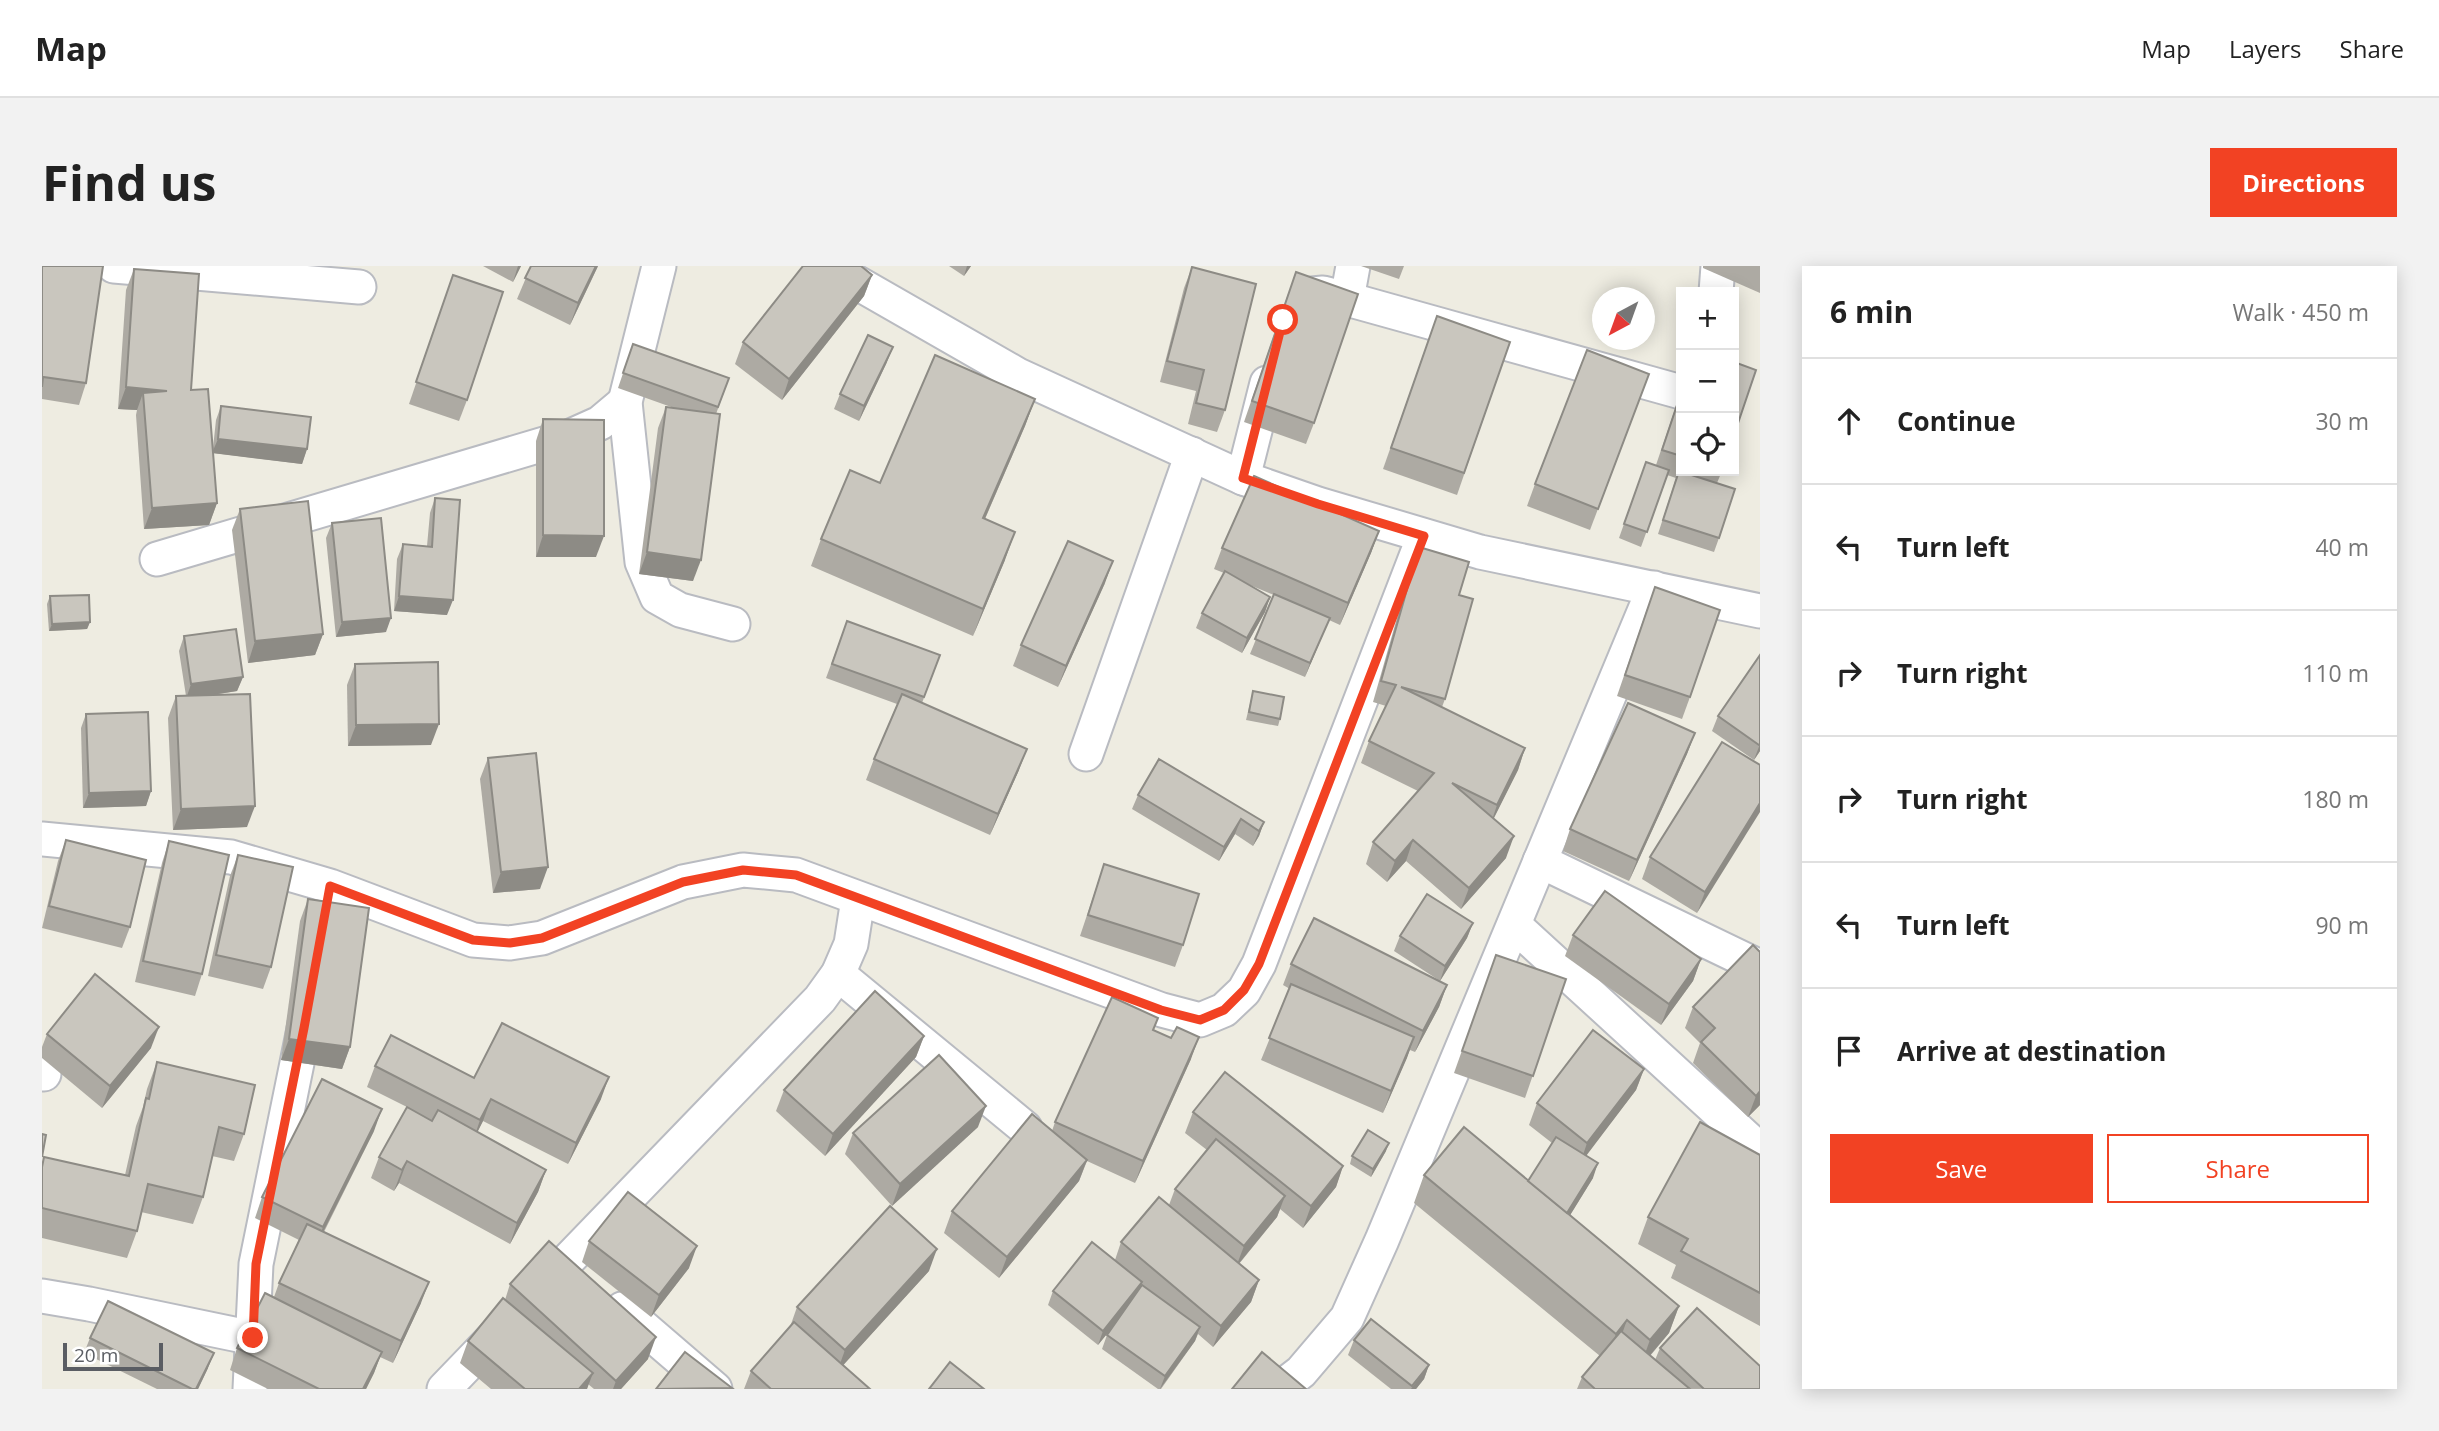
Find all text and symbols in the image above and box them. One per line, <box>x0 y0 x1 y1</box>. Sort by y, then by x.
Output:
text: Map <box>35 26 107 71</box>
text: Map <box>2141 32 2191 65</box>
text: Layers <box>2229 32 2302 65</box>
text: Share <box>2340 32 2404 65</box>
button: Directions <box>2210 148 2397 217</box>
text: Find us <box>42 149 216 215</box>
north arrow <box>1592 287 1655 350</box>
map controls <box>1676 287 1739 476</box>
button: + <box>1676 287 1739 350</box>
text: 6 min <box>1830 291 1913 332</box>
text: Walk · 450 m <box>2232 296 2369 328</box>
route start <box>1267 304 1298 335</box>
button: − <box>1676 350 1739 413</box>
icon: ahead <box>1830 402 1868 440</box>
text: Continue <box>1897 403 2016 439</box>
text: 30 m <box>2315 405 2369 437</box>
button: locate <box>1676 413 1739 476</box>
icon: left <box>1830 528 1868 566</box>
text: Turn left <box>1897 529 2009 565</box>
text: 40 m <box>2315 531 2369 563</box>
icon: right <box>1830 654 1868 692</box>
text: Turn right <box>1897 655 2028 691</box>
text: 110 m <box>2302 657 2369 689</box>
icon: right <box>1830 780 1868 818</box>
text: Turn right <box>1897 781 2028 817</box>
text: 180 m <box>2302 783 2369 815</box>
icon: left <box>1830 906 1868 944</box>
text: Turn left <box>1897 907 2009 943</box>
text: 90 m <box>2315 909 2369 941</box>
icon: arrive <box>1830 1032 1868 1070</box>
text: Arrive at destination <box>1897 1033 2166 1069</box>
button: Save <box>1830 1134 2093 1203</box>
button: Share <box>2107 1134 2369 1203</box>
route end <box>237 1322 268 1353</box>
scale bar <box>63 1340 163 1372</box>
text: 20 m <box>74 1342 118 1368</box>

